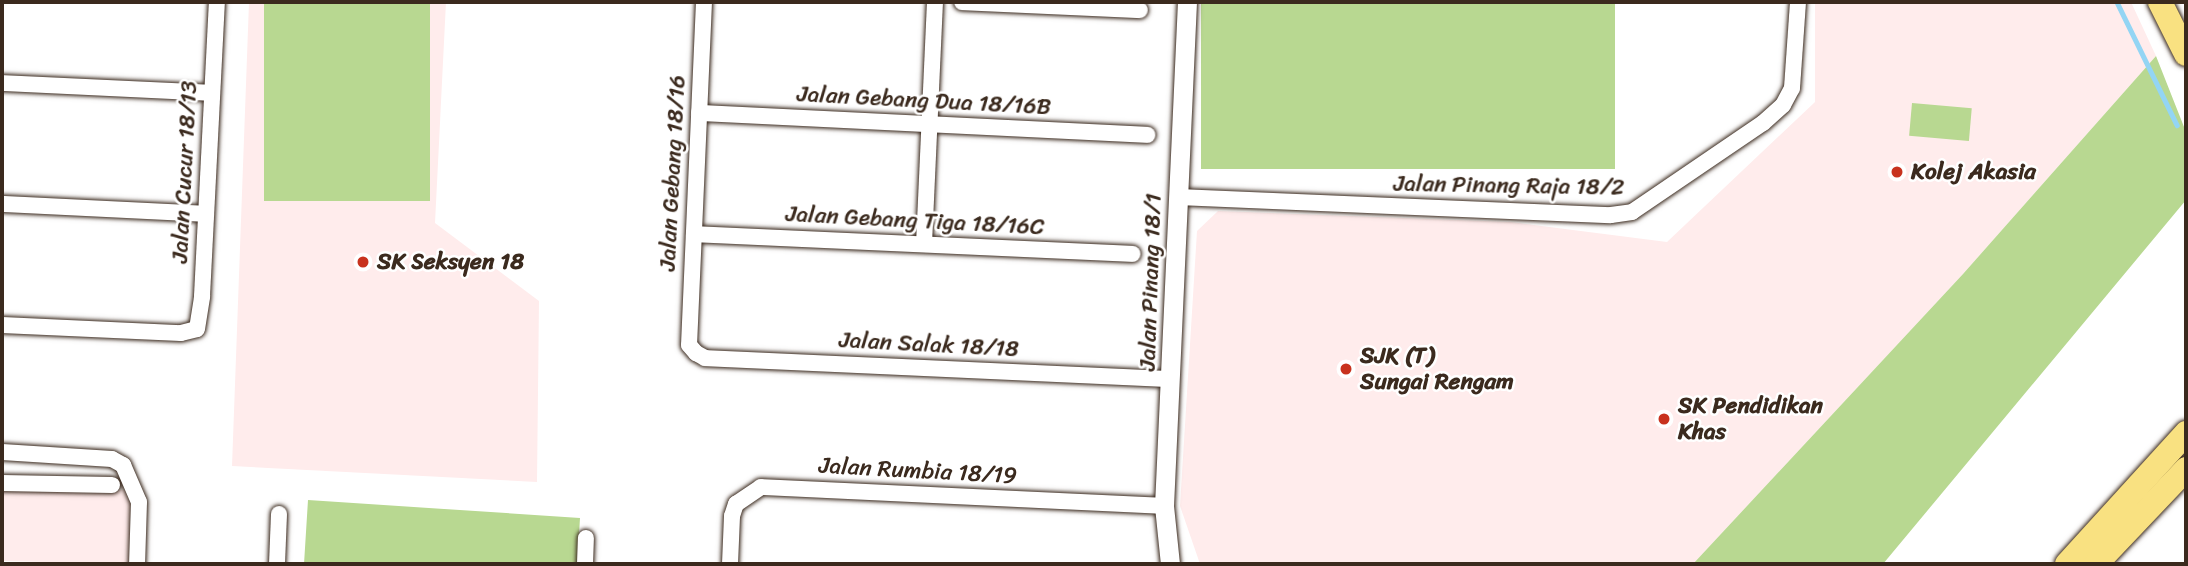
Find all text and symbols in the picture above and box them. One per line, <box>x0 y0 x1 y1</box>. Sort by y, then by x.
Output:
street label: Jalan Gebang 18/16 <box>654 74 692 272</box>
street label: Jalan Cucur 18/13 <box>166 80 204 264</box>
street label: Jalan Gebang Dua 18/16B <box>796 81 1052 121</box>
place label: Kolej Akasia <box>1911 158 2036 186</box>
marker: Kolej Akasia <box>1889 164 1905 180</box>
street label: Jalan Pinang Raja 18/2 <box>1393 170 1625 202</box>
street label: Jalan Pinang 18/1 <box>1134 193 1168 371</box>
street label: Jalan Gebang Tiga 18/16C <box>785 200 1045 242</box>
place label: SK Seksyen 18 <box>377 248 526 276</box>
marker: SK Seksyen 18 <box>355 254 371 270</box>
street label: Jalan Salak 18/18 <box>838 327 1020 363</box>
place label: SJK (T) Sungai Rengam <box>1360 342 1514 396</box>
marker: SJK (T) Sungai Rengam <box>1338 361 1354 377</box>
place label: SK Pendidikan Khas <box>1678 392 1824 446</box>
marker: SK Pendidikan Khas <box>1656 411 1672 427</box>
street label: Jalan Rumbia 18/19 <box>818 452 1018 490</box>

